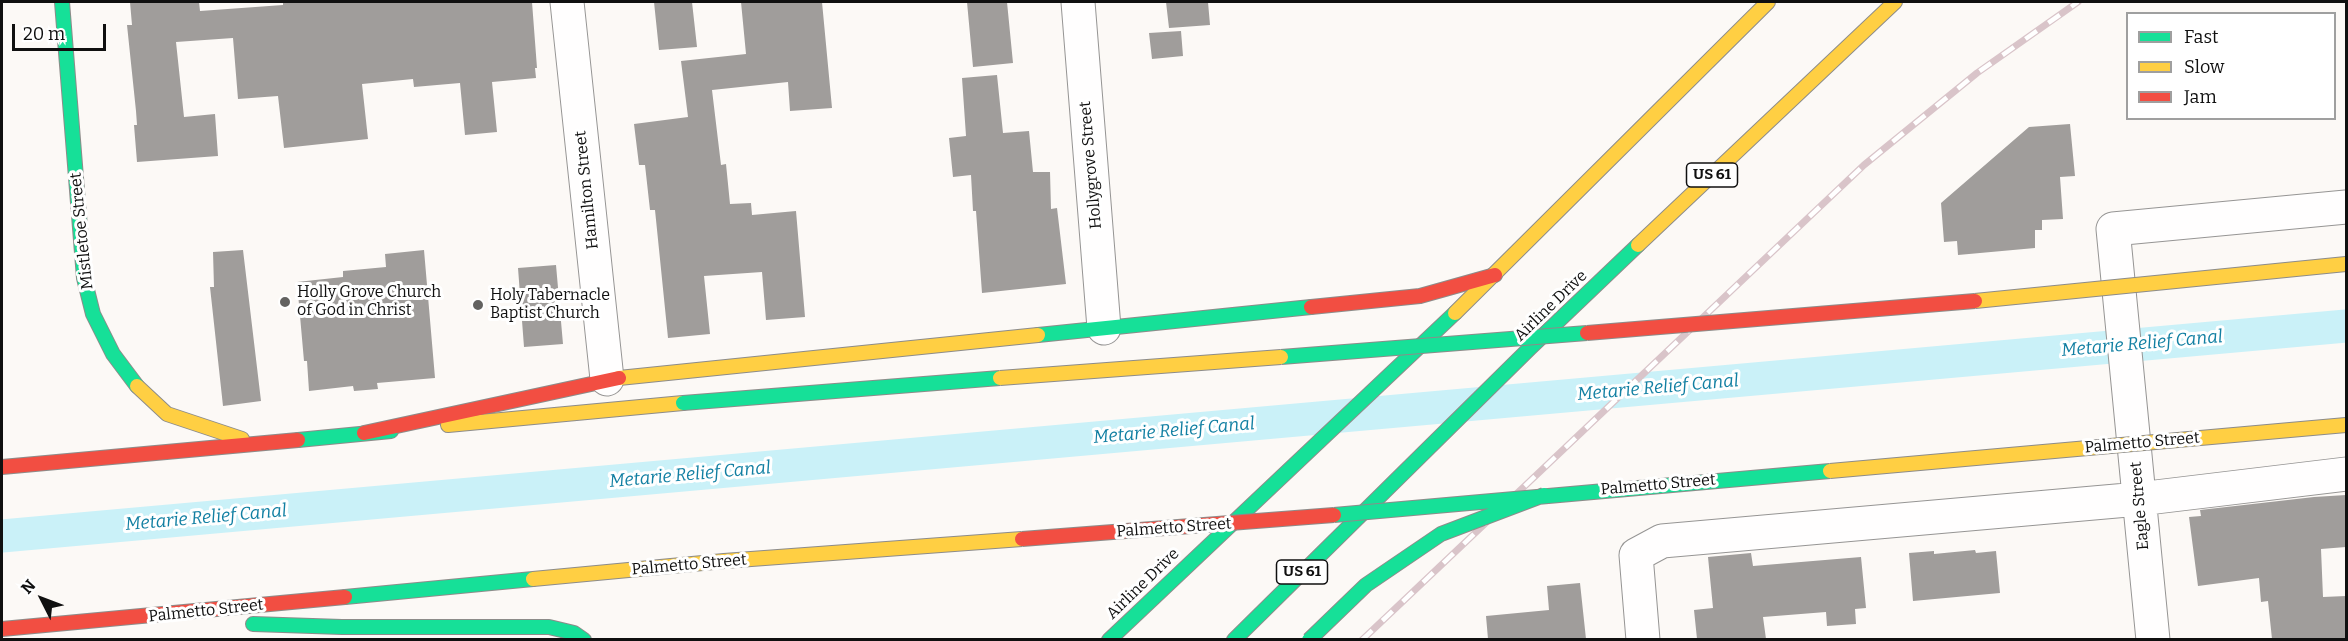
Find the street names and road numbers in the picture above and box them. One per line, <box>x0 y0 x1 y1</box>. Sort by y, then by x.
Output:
street label: Hollygrove Street <box>1076 100 1106 230</box>
street label: Hamilton Street <box>571 130 603 250</box>
road number: US 61 <box>1686 163 1738 187</box>
street label: Mistletoe Street <box>66 172 98 290</box>
street label: Airline Drive <box>1511 267 1591 345</box>
street label: Palmetto Street <box>2084 428 2200 458</box>
street label: Eagle Street <box>2127 461 2153 551</box>
street label: Palmetto Street <box>1600 470 1716 500</box>
street label: Palmetto Street <box>1116 514 1232 542</box>
street label: Airline Drive <box>1103 545 1183 623</box>
street label: Palmetto Street <box>631 550 747 580</box>
road number: US 61 <box>1276 560 1328 584</box>
street label: Palmetto Street <box>148 595 264 627</box>

